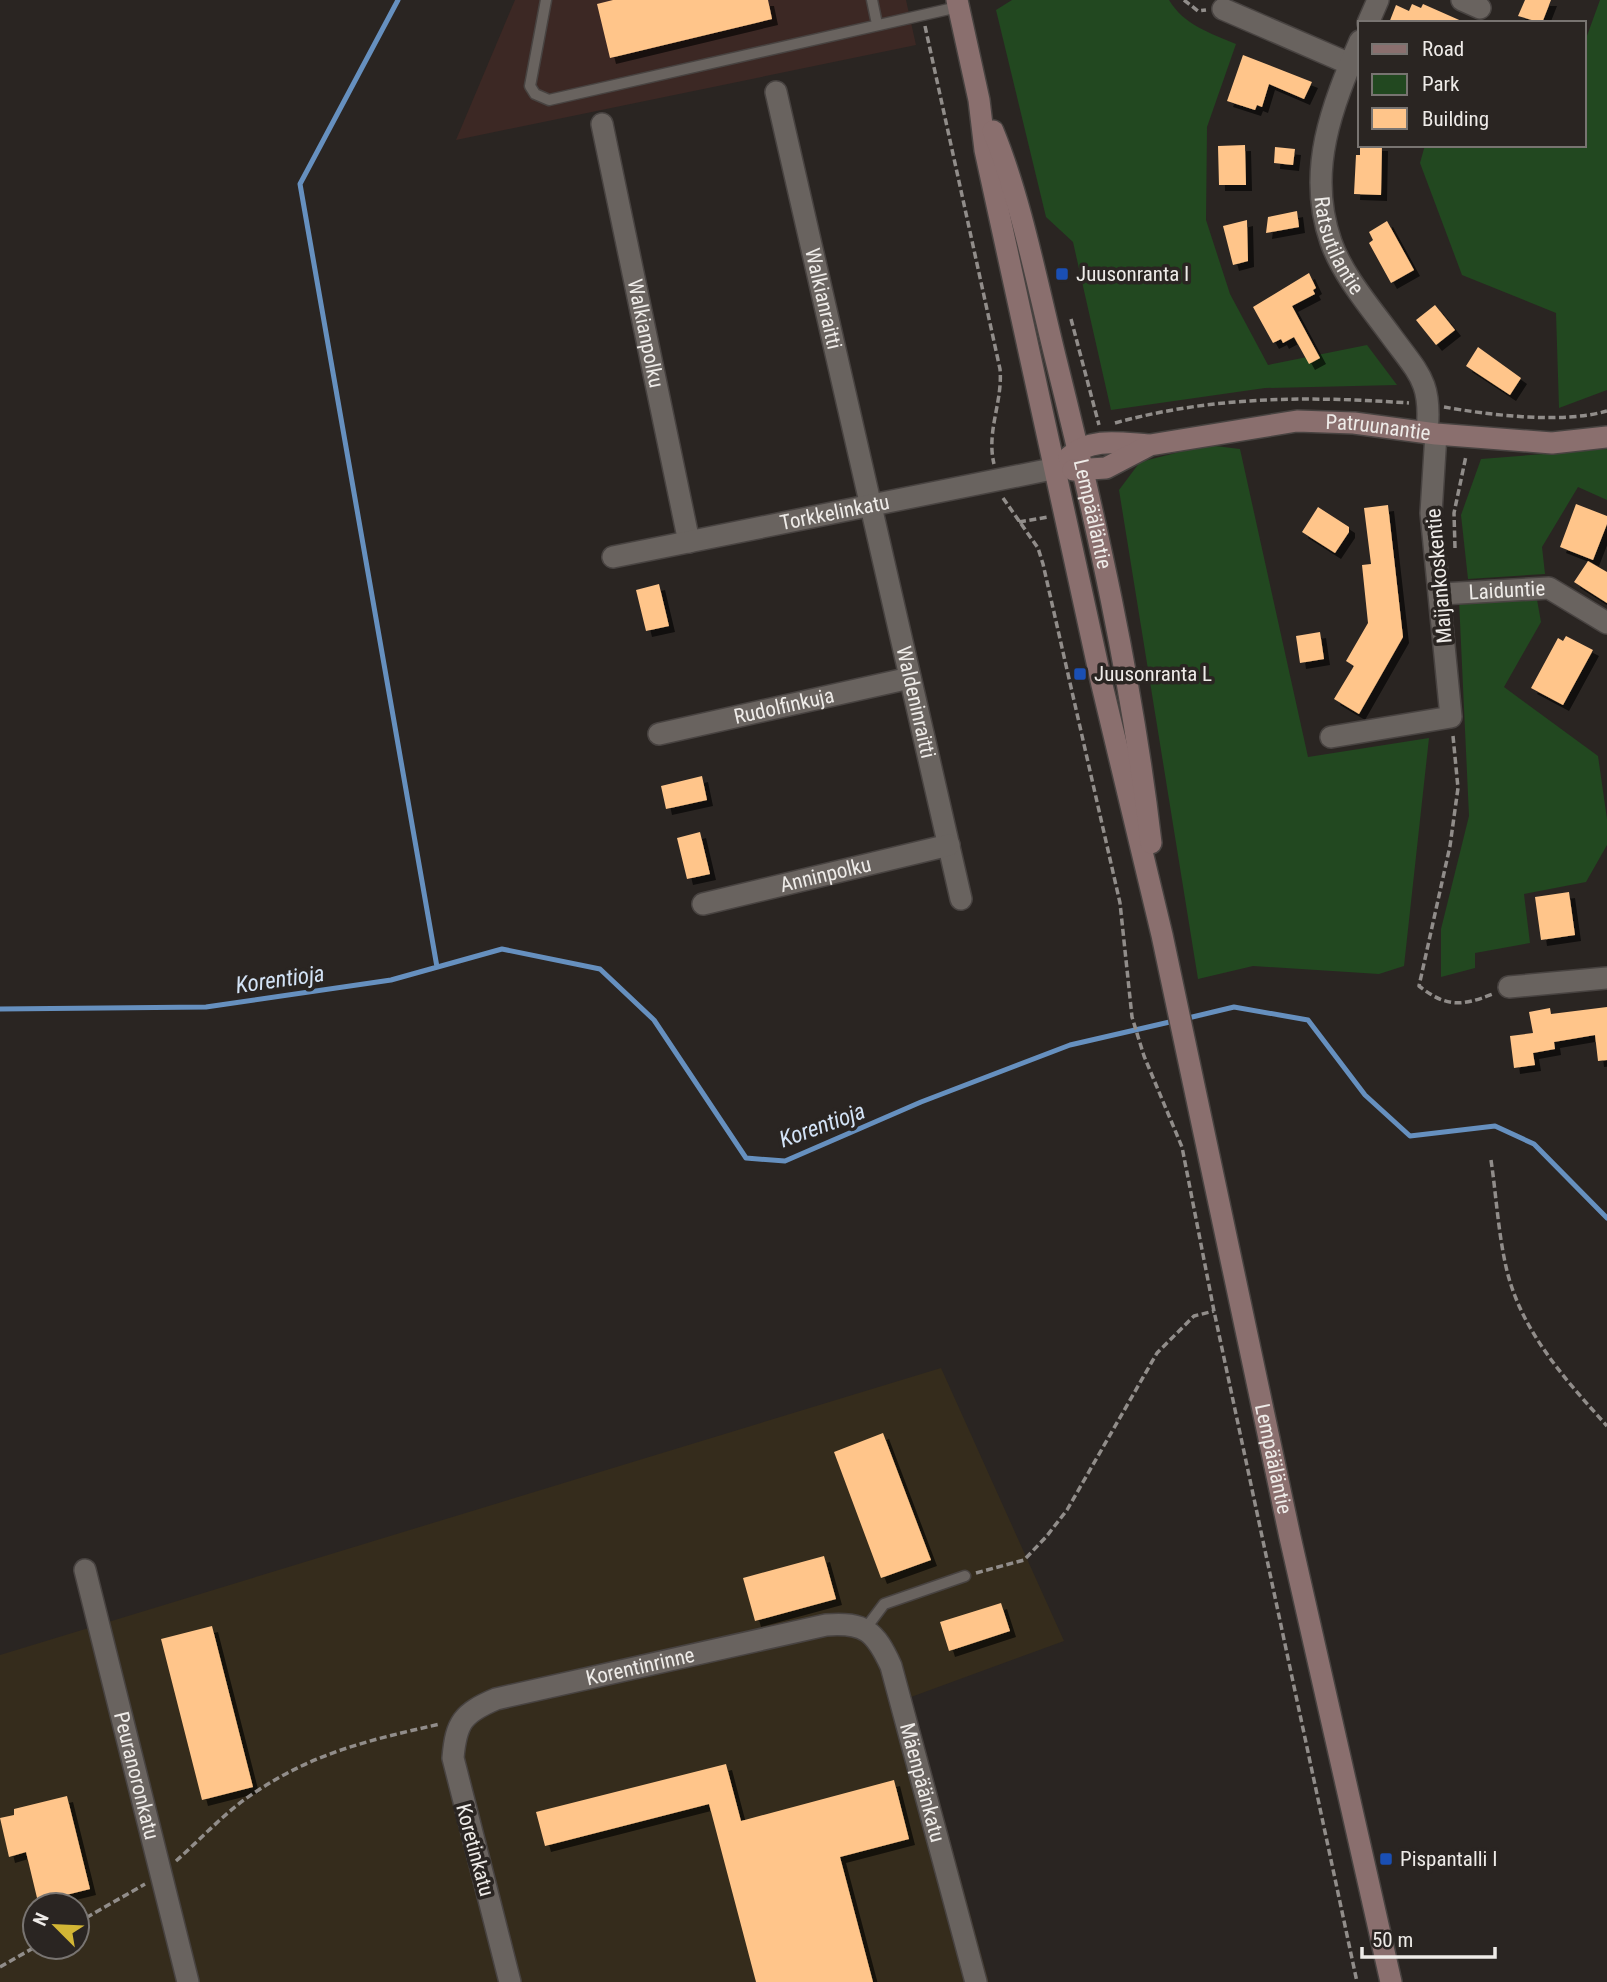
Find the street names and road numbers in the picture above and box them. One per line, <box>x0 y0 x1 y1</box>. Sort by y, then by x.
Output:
street label: Ratsutilantie <box>1309 195 1369 299</box>
street label: Walkianraitti <box>800 246 847 352</box>
street label: Walkianpolku <box>623 277 669 390</box>
street label: Patruunantie <box>1325 410 1432 445</box>
street label: Lempääläntie <box>1069 457 1117 571</box>
street label: Torkkelinkatu <box>778 490 891 535</box>
street label: Maijankoskentie <box>1421 507 1457 644</box>
street label: Laiduntie <box>1468 576 1546 604</box>
street label: Waldeninraitti <box>891 644 940 760</box>
street label: Rudolfinkuja <box>732 683 836 729</box>
street label: Anninpolku <box>778 852 873 897</box>
street label: Lempääläntie <box>1250 1401 1297 1516</box>
street label: Korentinrinne <box>584 1643 697 1690</box>
street label: Peuranoronkatu <box>109 1709 164 1842</box>
street label: Mäenpäänkatu <box>895 1720 950 1845</box>
street label: Koretinkatu <box>451 1801 499 1899</box>

